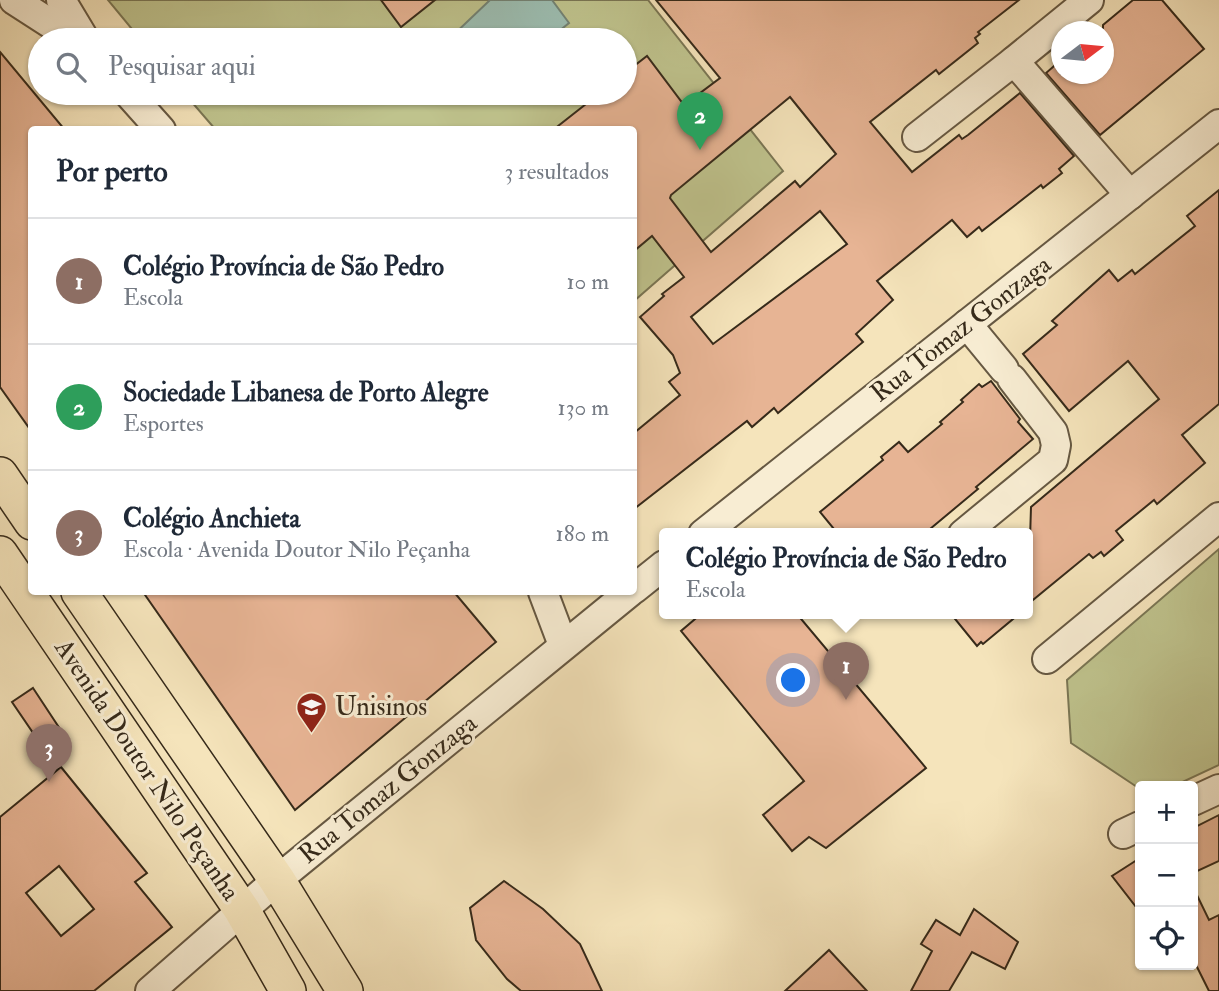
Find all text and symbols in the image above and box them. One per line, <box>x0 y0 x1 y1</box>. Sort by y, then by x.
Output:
north arrow <box>1051 21 1114 84</box>
search box <box>28 28 637 105</box>
icon: search <box>52 48 90 86</box>
text: Pesquisar aqui <box>108 51 256 83</box>
pin: 2 <box>677 92 723 150</box>
text: Por perto <box>56 153 168 190</box>
text: 3 resultados <box>505 157 609 186</box>
street label: Rua Tomaz Gonzaga <box>865 249 1058 409</box>
text: Colégio Província de São Pedro <box>123 251 444 283</box>
text: 1 <box>75 267 83 296</box>
text: 10 m <box>566 267 609 296</box>
text: Escola <box>123 283 183 312</box>
text: Sociedade Libanesa de Porto Alegre <box>123 377 489 409</box>
text: 2 <box>73 393 85 422</box>
text: 130 m <box>557 393 609 422</box>
text: Esportes <box>123 409 204 438</box>
text: Colégio Anchieta <box>123 503 300 535</box>
text: 3 <box>75 519 83 548</box>
text: 180 m <box>556 519 609 548</box>
popup <box>659 528 1033 619</box>
text: Escola · Avenida Doutor Nilo Peçanha <box>123 535 470 564</box>
text: Colégio Província de São Pedro <box>686 543 1006 575</box>
text: Escola <box>686 575 746 604</box>
street label: Avenida Doutor Nilo Peçanha <box>47 632 247 907</box>
pin: 1 <box>823 642 869 700</box>
your location <box>776 663 810 697</box>
school or university icon: Unisinos <box>295 690 329 734</box>
place label: Unisinos <box>335 691 427 723</box>
street label: Rua Tomaz Gonzaga <box>292 707 484 871</box>
pin: 3 <box>26 724 72 782</box>
map controls <box>1135 781 1198 970</box>
button: + <box>1135 781 1198 844</box>
button: − <box>1135 844 1198 907</box>
button: locate <box>1135 907 1198 970</box>

